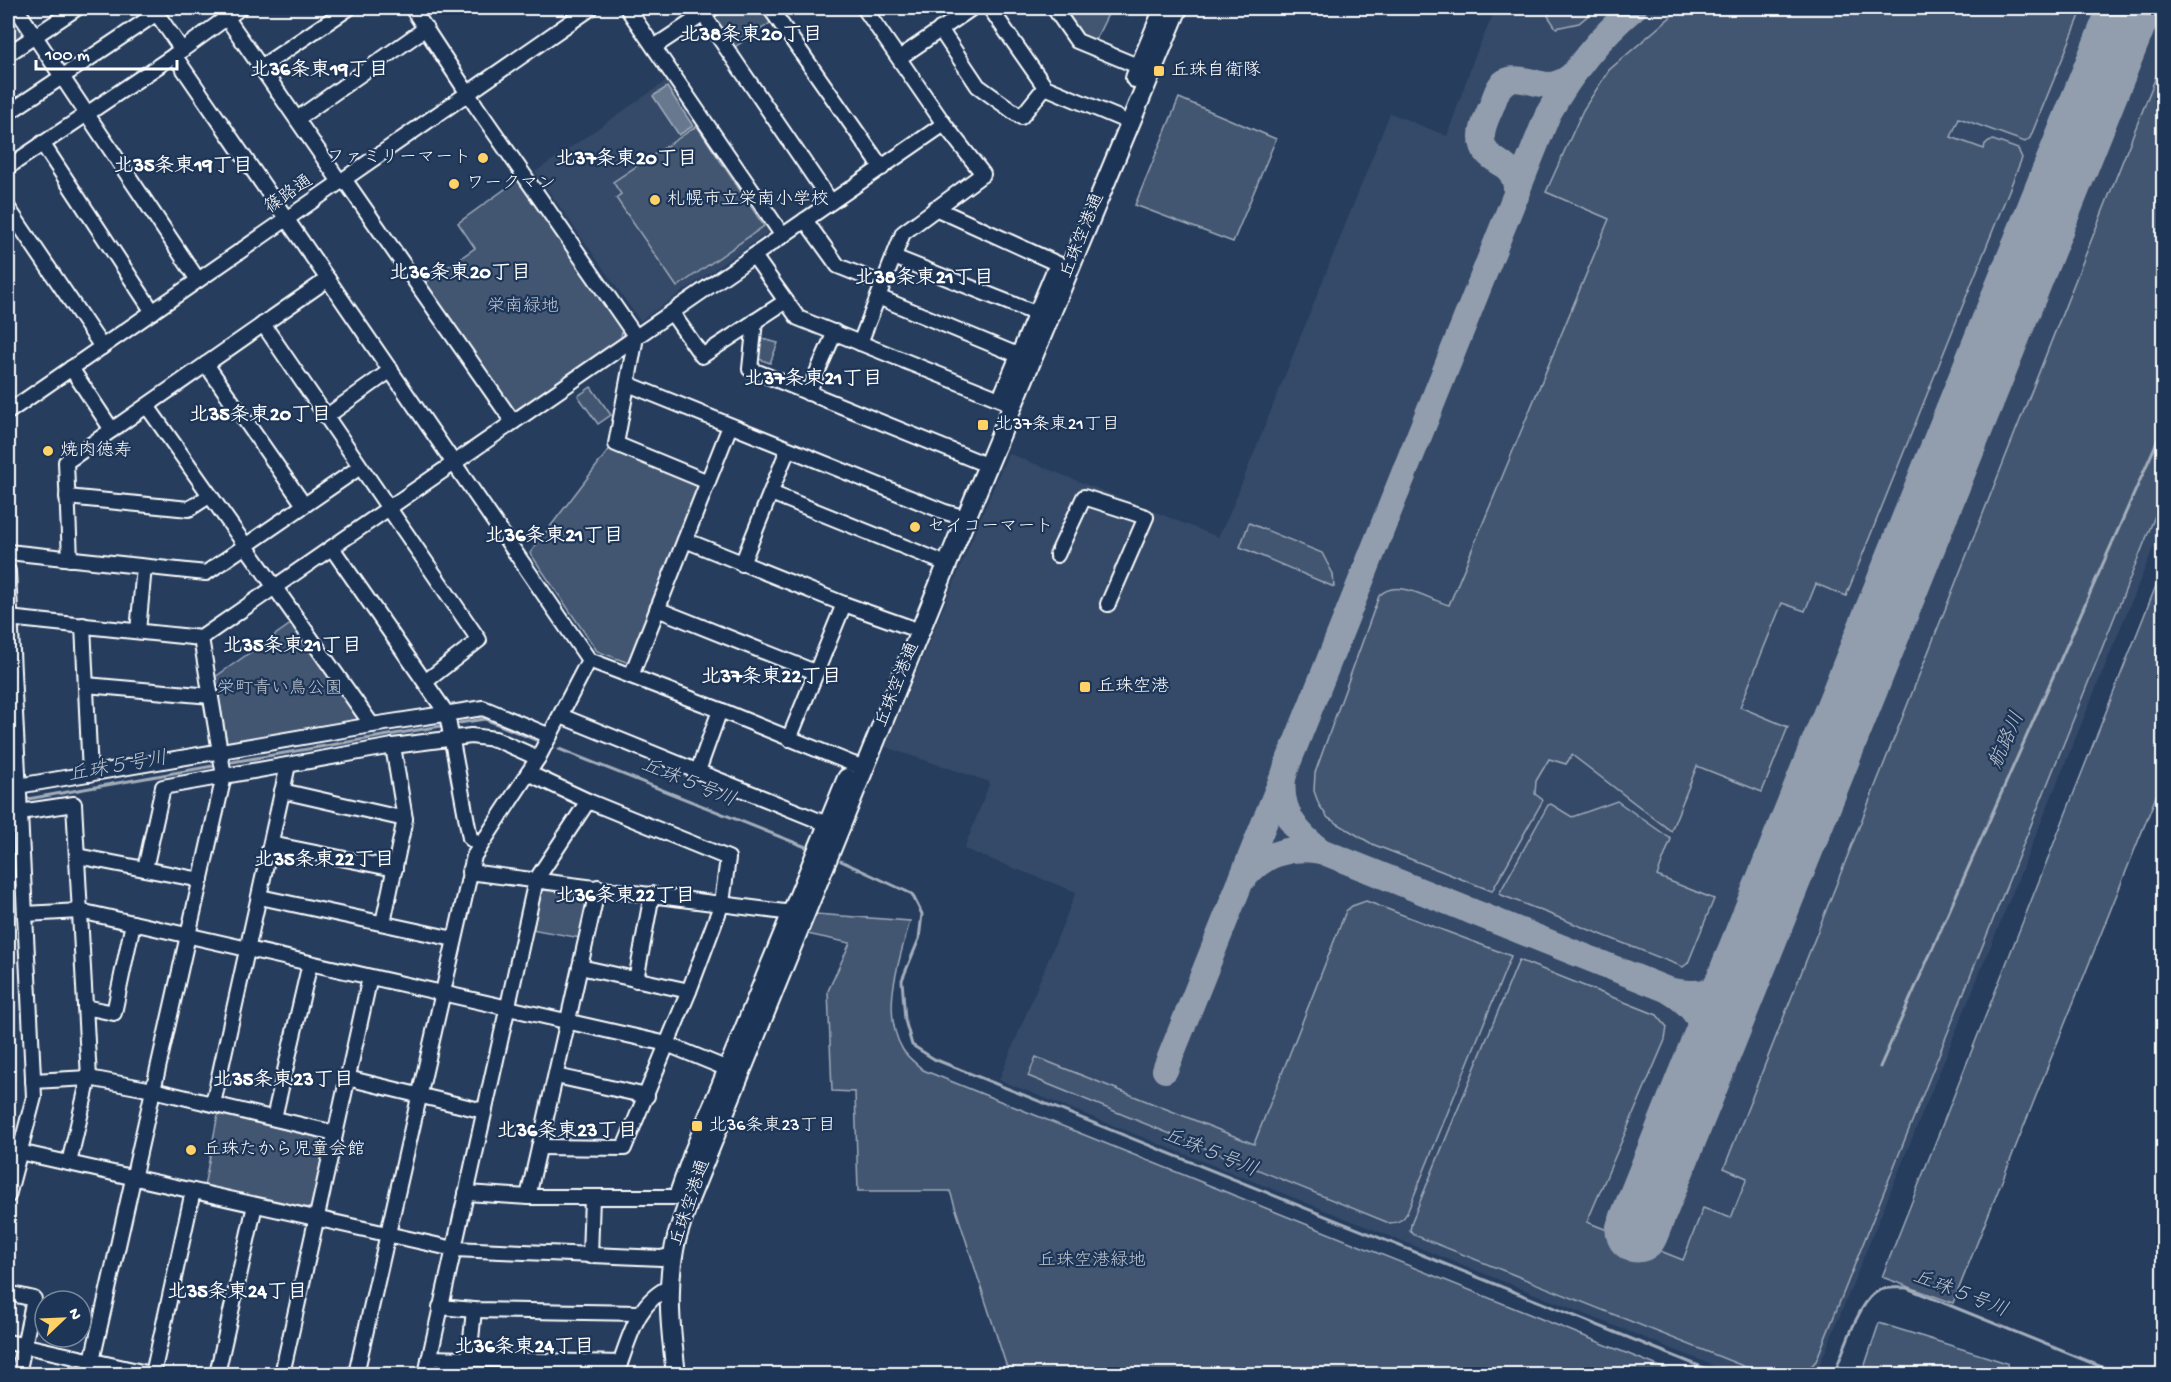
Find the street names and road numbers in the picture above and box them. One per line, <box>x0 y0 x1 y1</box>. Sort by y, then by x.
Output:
street label: 篠路通 <box>260 170 317 219</box>
street label: 丘珠空港通 <box>1055 190 1110 282</box>
street label: 丘珠空港通 <box>870 639 925 731</box>
street label: 丘珠空港通 <box>665 1157 716 1249</box>

